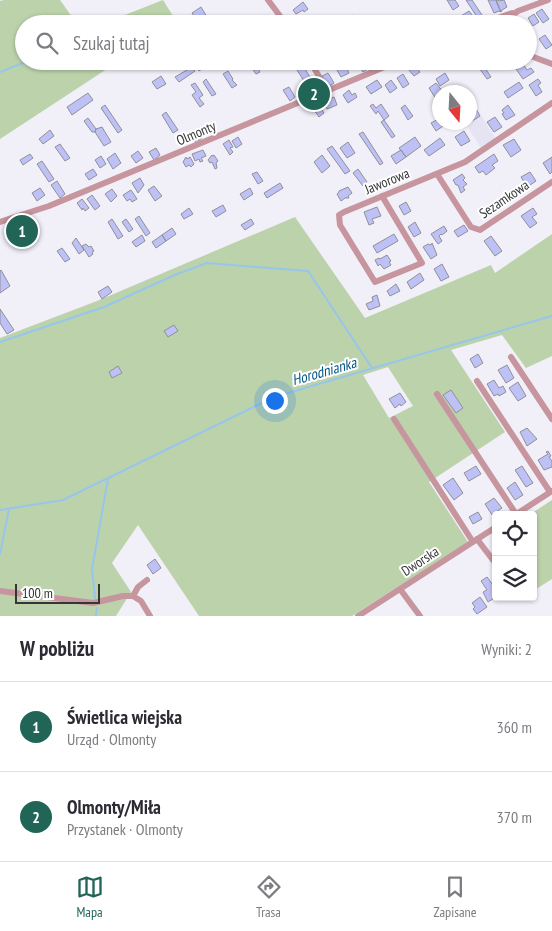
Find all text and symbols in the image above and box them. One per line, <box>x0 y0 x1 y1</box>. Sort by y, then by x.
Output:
search box <box>15 15 537 70</box>
icon: search <box>33 29 61 57</box>
text: Szukaj tutaj <box>73 31 150 55</box>
pin: 2 <box>298 75 330 113</box>
north arrow <box>432 85 477 130</box>
street label: Olmonty <box>173 116 219 149</box>
street label: Jaworowa <box>361 164 412 198</box>
street label: Sezamkowa <box>476 176 532 222</box>
pin: 1 <box>6 212 38 250</box>
water label: Horodnianka <box>290 353 359 389</box>
your location <box>262 388 288 414</box>
map controls <box>492 511 537 601</box>
button: locate <box>492 511 537 556</box>
street label: Dworska <box>398 542 442 580</box>
button: layers <box>492 556 537 601</box>
scale bar <box>15 581 100 604</box>
text: 100 m <box>22 584 53 602</box>
text: W pobliżu <box>20 635 94 662</box>
text: Wyniki: 2 <box>481 639 532 659</box>
text: Świetlica wiejska <box>67 705 182 729</box>
text: 1 <box>32 717 40 737</box>
text: 360 m <box>497 717 532 737</box>
text: Urząd · Olmonty <box>67 729 156 749</box>
text: Olmonty/Miła <box>67 795 161 819</box>
text: 2 <box>32 807 40 827</box>
text: 370 m <box>497 807 532 827</box>
text: Przystanek · Olmonty <box>67 819 183 839</box>
tab: Mapa <box>76 873 104 921</box>
tab: Trasa <box>255 873 283 921</box>
tab: Zapisane <box>434 873 476 921</box>

